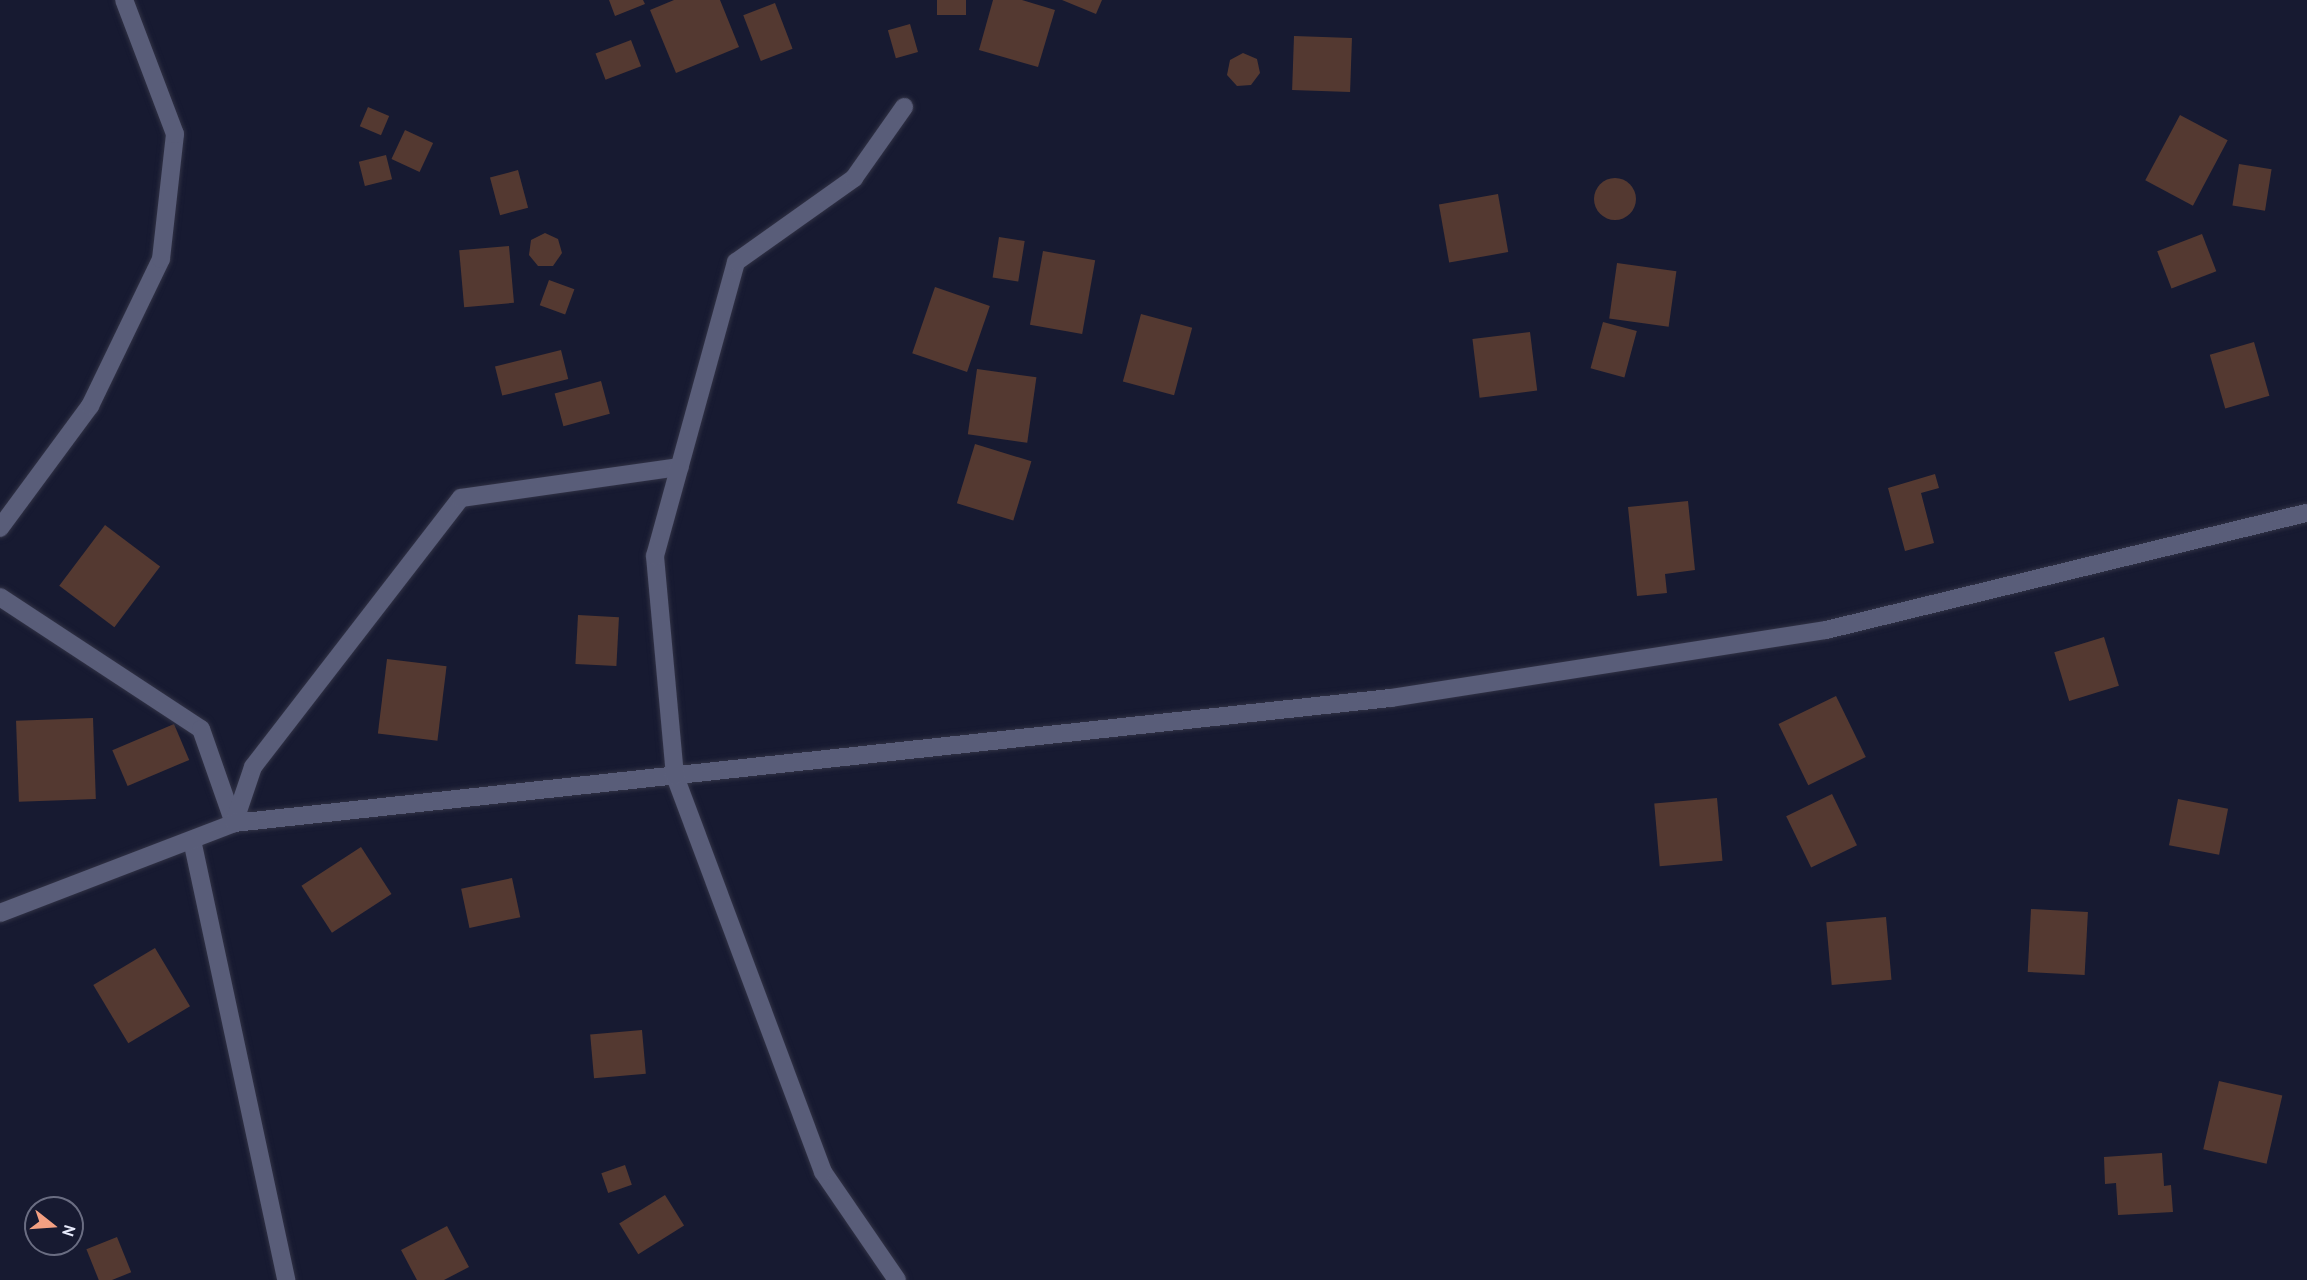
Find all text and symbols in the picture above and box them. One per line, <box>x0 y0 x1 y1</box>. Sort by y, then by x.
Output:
north arrow <box>24 1196 84 1256</box>
text: N <box>58 1223 80 1239</box>

